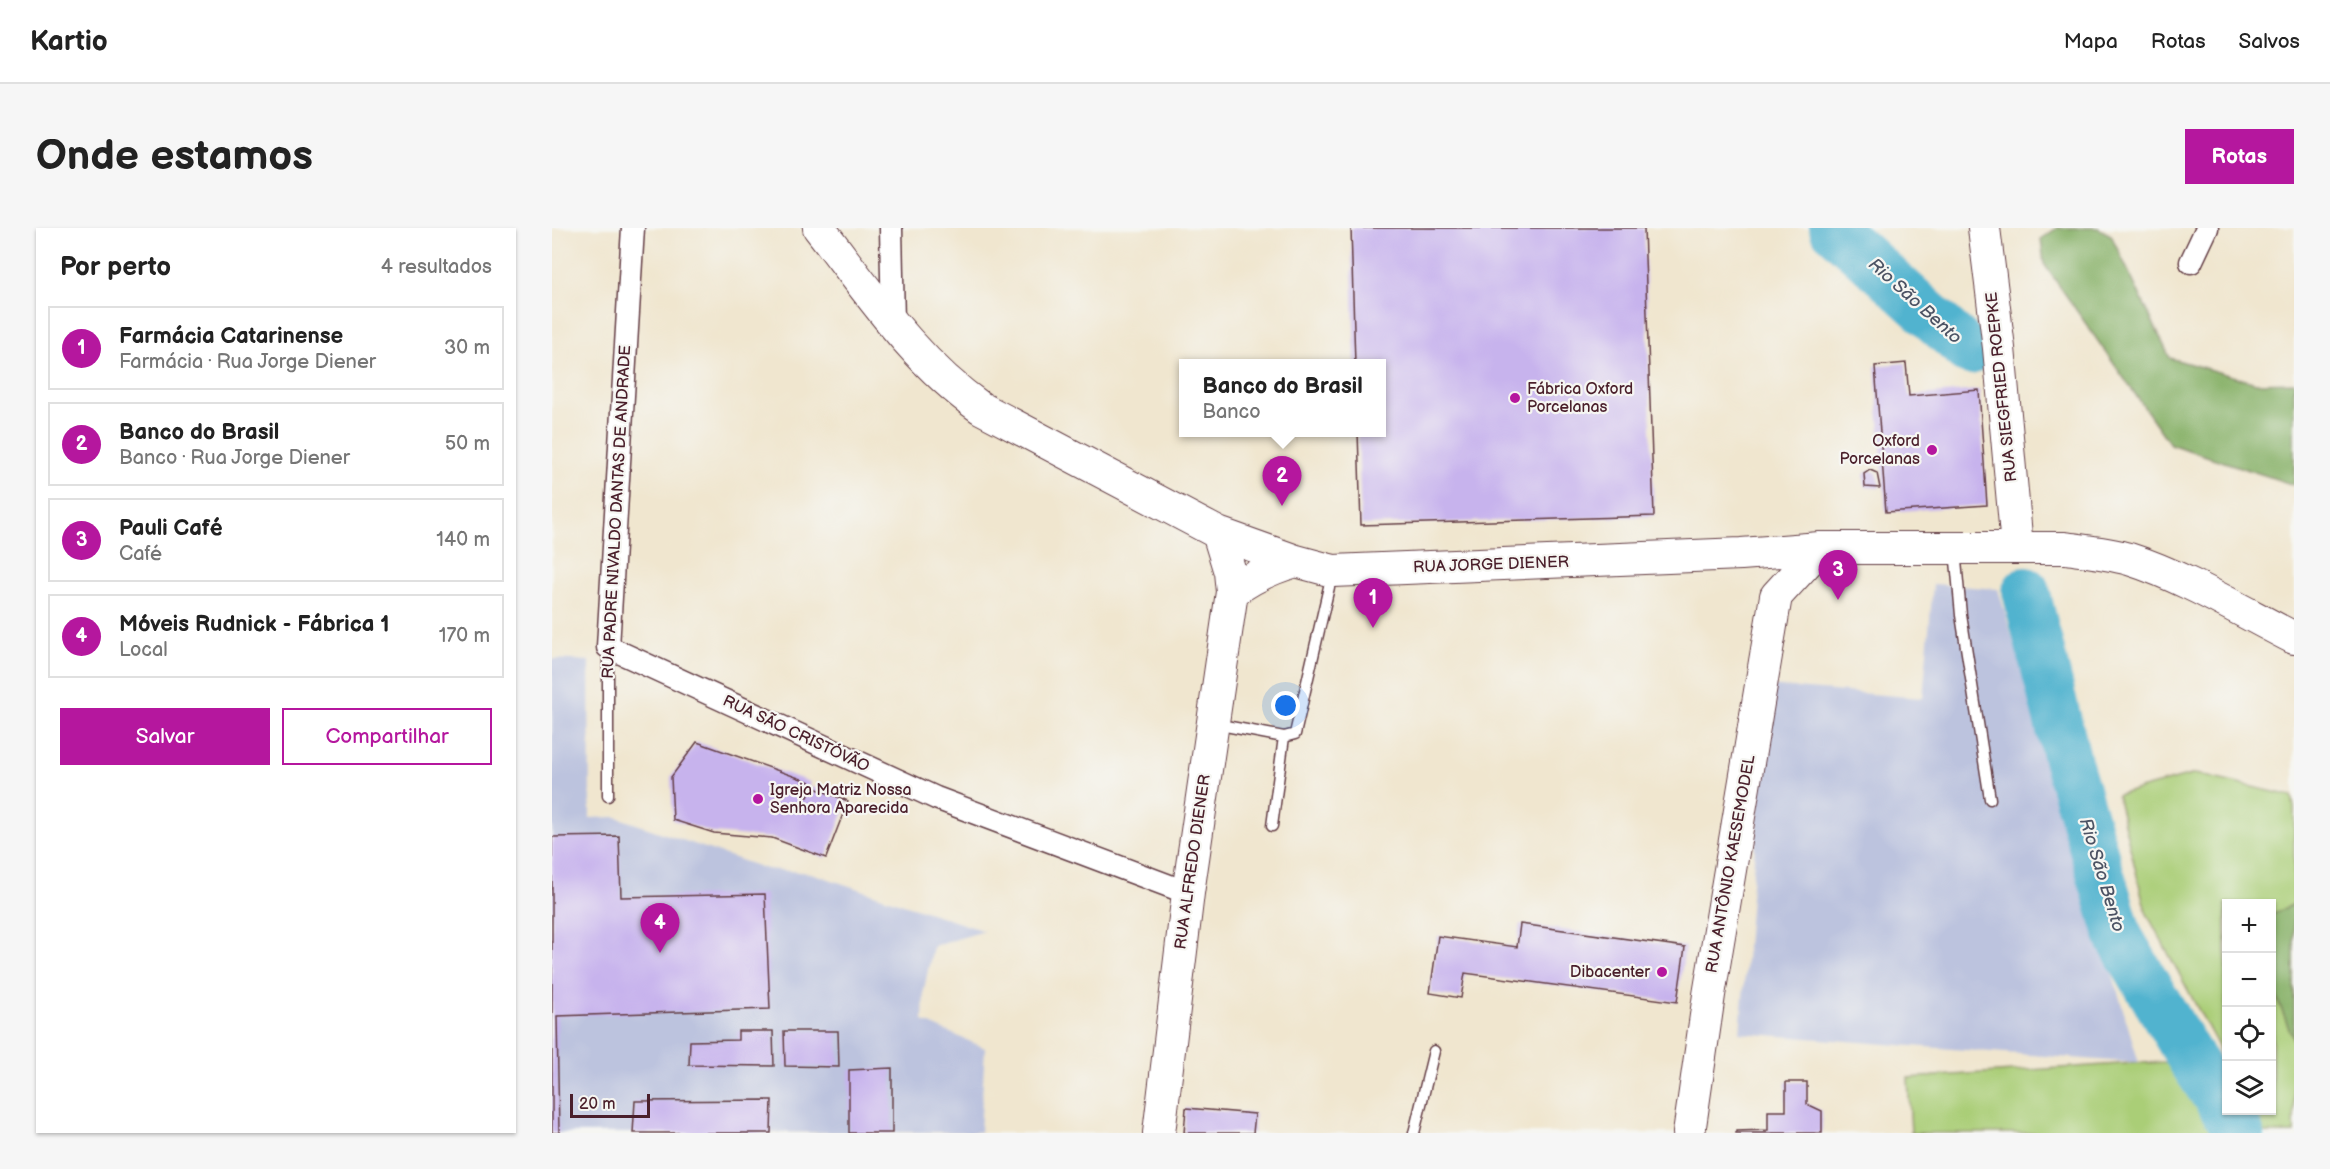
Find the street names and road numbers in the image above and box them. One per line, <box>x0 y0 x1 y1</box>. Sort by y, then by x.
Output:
street label: RUA SIEGFRIED ROEPKE <box>1983 291 2021 483</box>
street label: RUA PADRE NIVALDO DANTAS DE ANDRADE <box>599 345 635 679</box>
street label: RUA JORGE DIENER <box>1413 553 1569 577</box>
street label: RUA SÃO CRISTÓVÃO <box>720 690 873 776</box>
street label: RUA ANTÔNIO KAESEMODEL <box>1700 752 1760 975</box>
street label: RUA ALFREDO DIENER <box>1171 773 1215 951</box>

